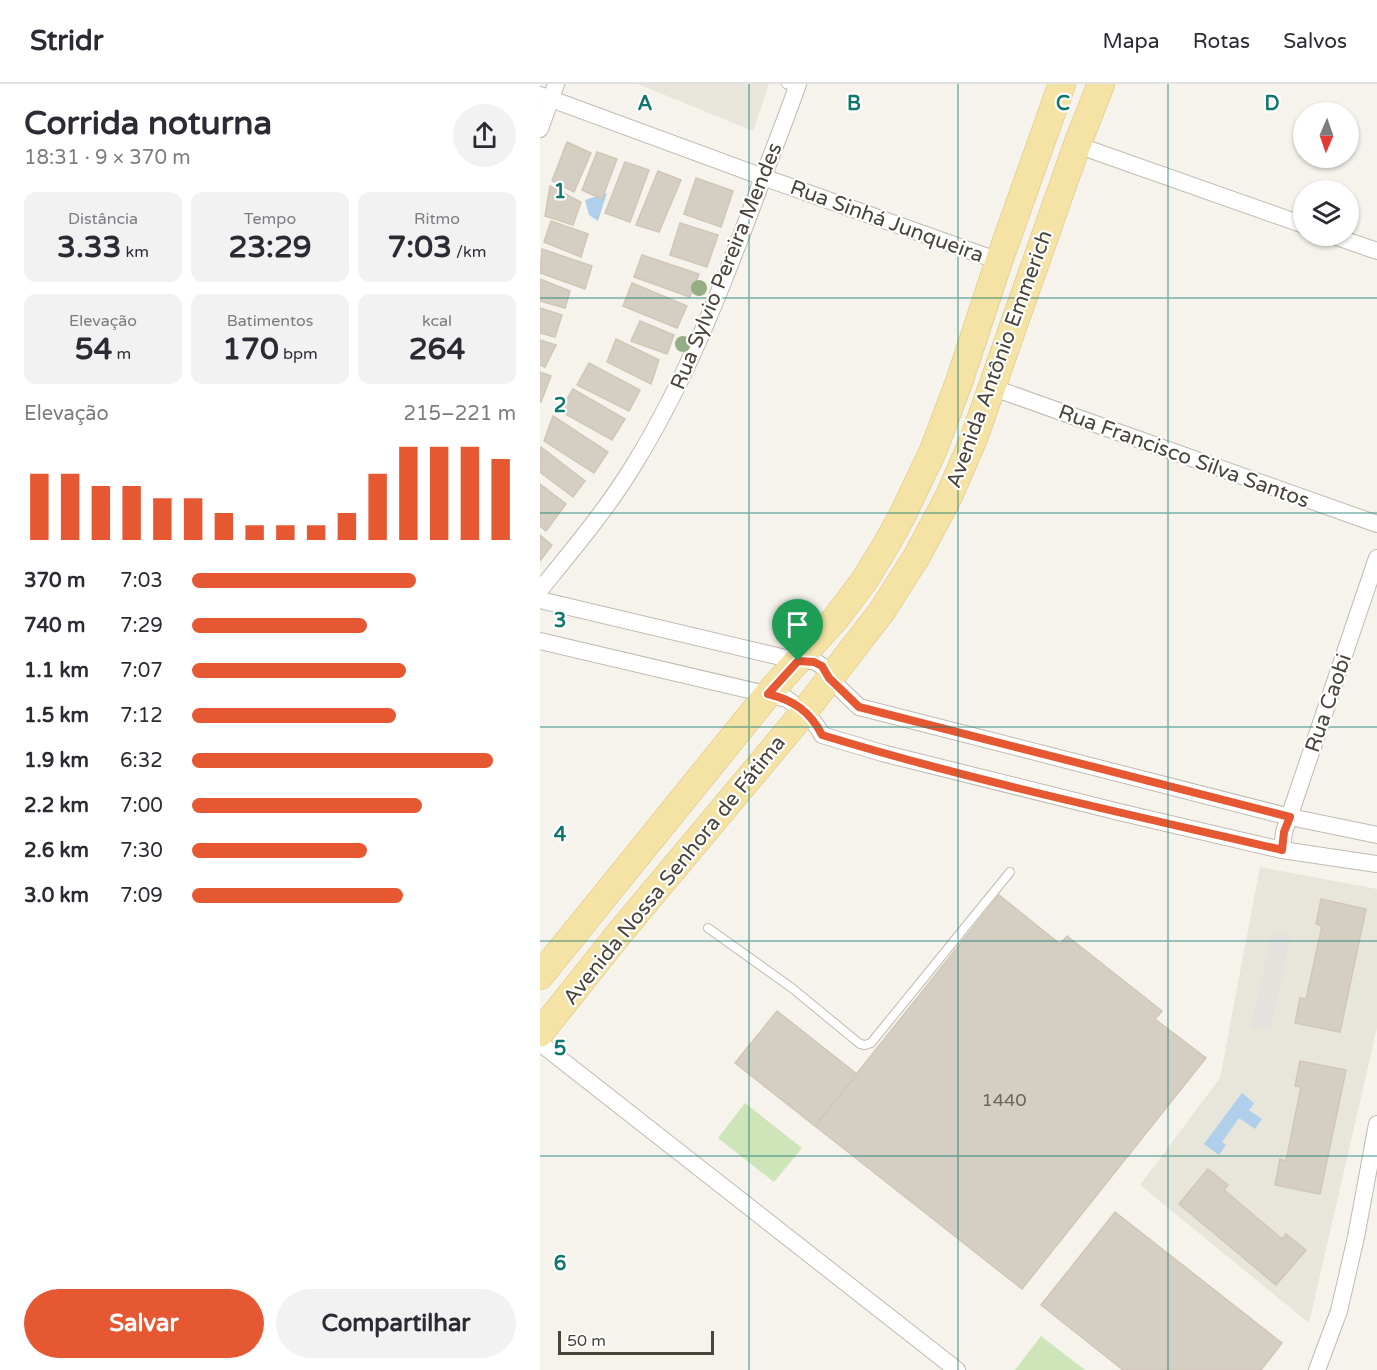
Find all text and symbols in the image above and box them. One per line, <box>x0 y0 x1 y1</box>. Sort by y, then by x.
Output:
text: Stridr <box>30 24 103 58</box>
text: Mapa <box>1102 29 1160 54</box>
text: Rotas <box>1193 29 1250 54</box>
text: Salvos <box>1283 29 1347 54</box>
text: A <box>638 92 653 116</box>
text: B <box>847 92 861 116</box>
text: C <box>1056 92 1070 116</box>
text: D <box>1264 92 1280 116</box>
north arrow <box>1293 102 1359 168</box>
map controls <box>1293 102 1359 246</box>
text: Corrida noturna <box>24 104 272 143</box>
button: share <box>453 104 516 167</box>
street label: Rua Sylvio Pereira Mendes <box>665 139 788 393</box>
text: 18:31 · 9 × 370 m <box>24 146 191 170</box>
street label: Rua Sinhá Junqueira <box>787 175 987 268</box>
text: 1 <box>554 180 566 204</box>
button: layers <box>1293 180 1359 246</box>
text: Distância <box>68 209 138 229</box>
text: Tempo <box>244 209 296 229</box>
text: Ritmo <box>414 209 460 229</box>
street label: Avenida Antônio Emmerich <box>941 227 1058 491</box>
text: 3.33 <box>57 229 121 266</box>
text: 23:29 <box>228 229 312 266</box>
text: 7:03 <box>388 229 452 266</box>
text: km <box>121 242 149 262</box>
text: /km <box>452 242 486 262</box>
text: Elevação <box>69 311 137 331</box>
text: Batimentos <box>227 311 313 331</box>
text: kcal <box>422 311 452 331</box>
text: 54 <box>75 331 112 368</box>
text: 170 <box>222 331 279 368</box>
text: 264 <box>409 331 465 368</box>
text: m <box>112 344 131 364</box>
text: bpm <box>279 344 318 364</box>
text: 2 <box>554 394 566 418</box>
street label: Rua Francisco Silva Santos <box>1055 399 1313 514</box>
text: Elevação <box>24 402 109 426</box>
text: 215–221 m <box>403 402 516 426</box>
text: 370 m <box>24 569 85 593</box>
text: 7:03 <box>120 569 163 593</box>
pin <box>772 599 823 661</box>
icon: arrive <box>781 608 814 641</box>
text: 3 <box>554 609 566 633</box>
text: 740 m <box>24 614 85 638</box>
text: 7:29 <box>120 614 163 638</box>
street label: Rua Caobi <box>1300 651 1357 756</box>
text: 1.1 km <box>24 659 89 683</box>
text: 7:07 <box>120 659 163 683</box>
text: 1.5 km <box>24 704 89 728</box>
text: 7:12 <box>120 704 163 728</box>
street label: Avenida Nossa Senhora de Fátima <box>558 731 791 1010</box>
text: 1.9 km <box>24 749 89 773</box>
text: 6:32 <box>120 749 163 773</box>
text: 2.2 km <box>24 794 89 818</box>
text: 7:00 <box>120 794 163 818</box>
text: 4 <box>554 823 567 847</box>
text: 2.6 km <box>24 839 89 863</box>
text: 7:30 <box>120 839 163 863</box>
text: 3.0 km <box>24 884 89 908</box>
text: 7:09 <box>120 884 163 908</box>
text: 5 <box>554 1037 566 1061</box>
house number: 1440 <box>981 1089 1027 1111</box>
text: 6 <box>554 1252 566 1276</box>
button: Salvar <box>24 1289 264 1358</box>
button: Compartilhar <box>276 1289 516 1358</box>
scale bar <box>558 1328 714 1356</box>
text: 50 m <box>567 1331 606 1351</box>

